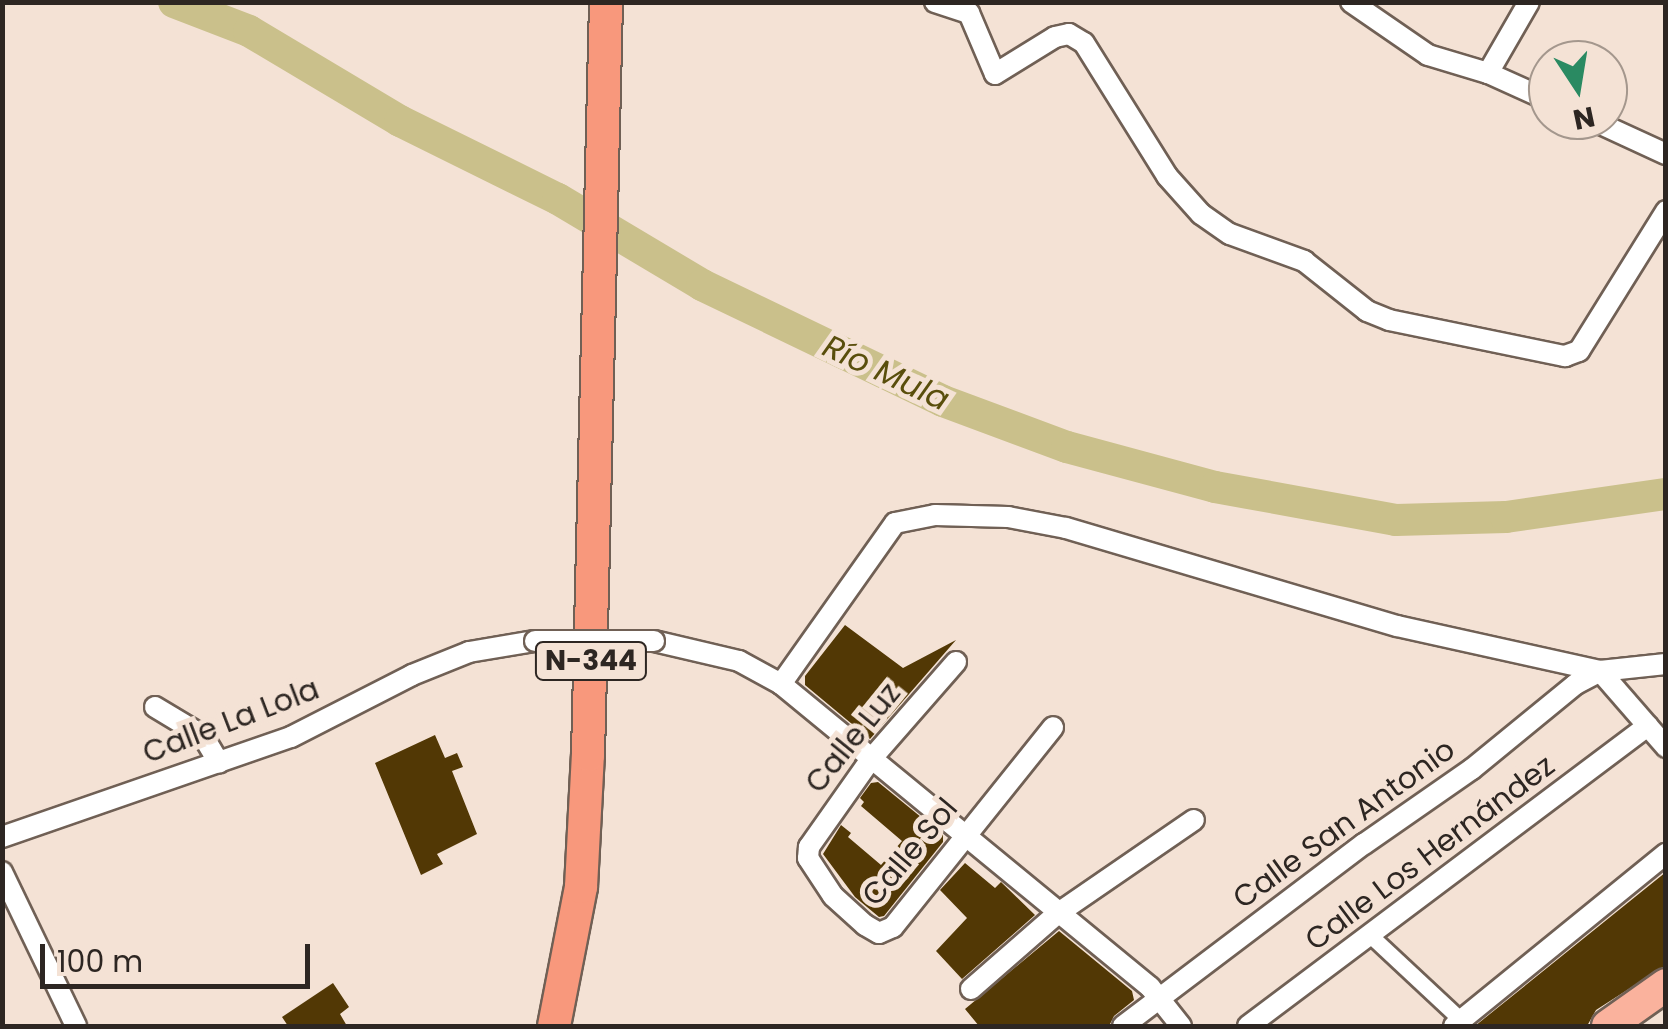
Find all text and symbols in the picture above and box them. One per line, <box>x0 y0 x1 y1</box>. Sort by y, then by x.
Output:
north arrow <box>1528 40 1628 140</box>
text: N <box>1570 97 1598 139</box>
water label: Río Mula <box>817 327 955 419</box>
road number: N-344 <box>534 638 648 684</box>
street label: Calle La Lola <box>138 671 324 771</box>
street label: Calle Luz <box>798 676 908 800</box>
street label: Calle San Antonio <box>1226 731 1462 917</box>
street label: Calle Los Hernández <box>1298 748 1562 958</box>
street label: Calle Sol <box>855 791 965 913</box>
scale bar <box>45 924 315 986</box>
text: 100 m <box>57 940 143 983</box>

